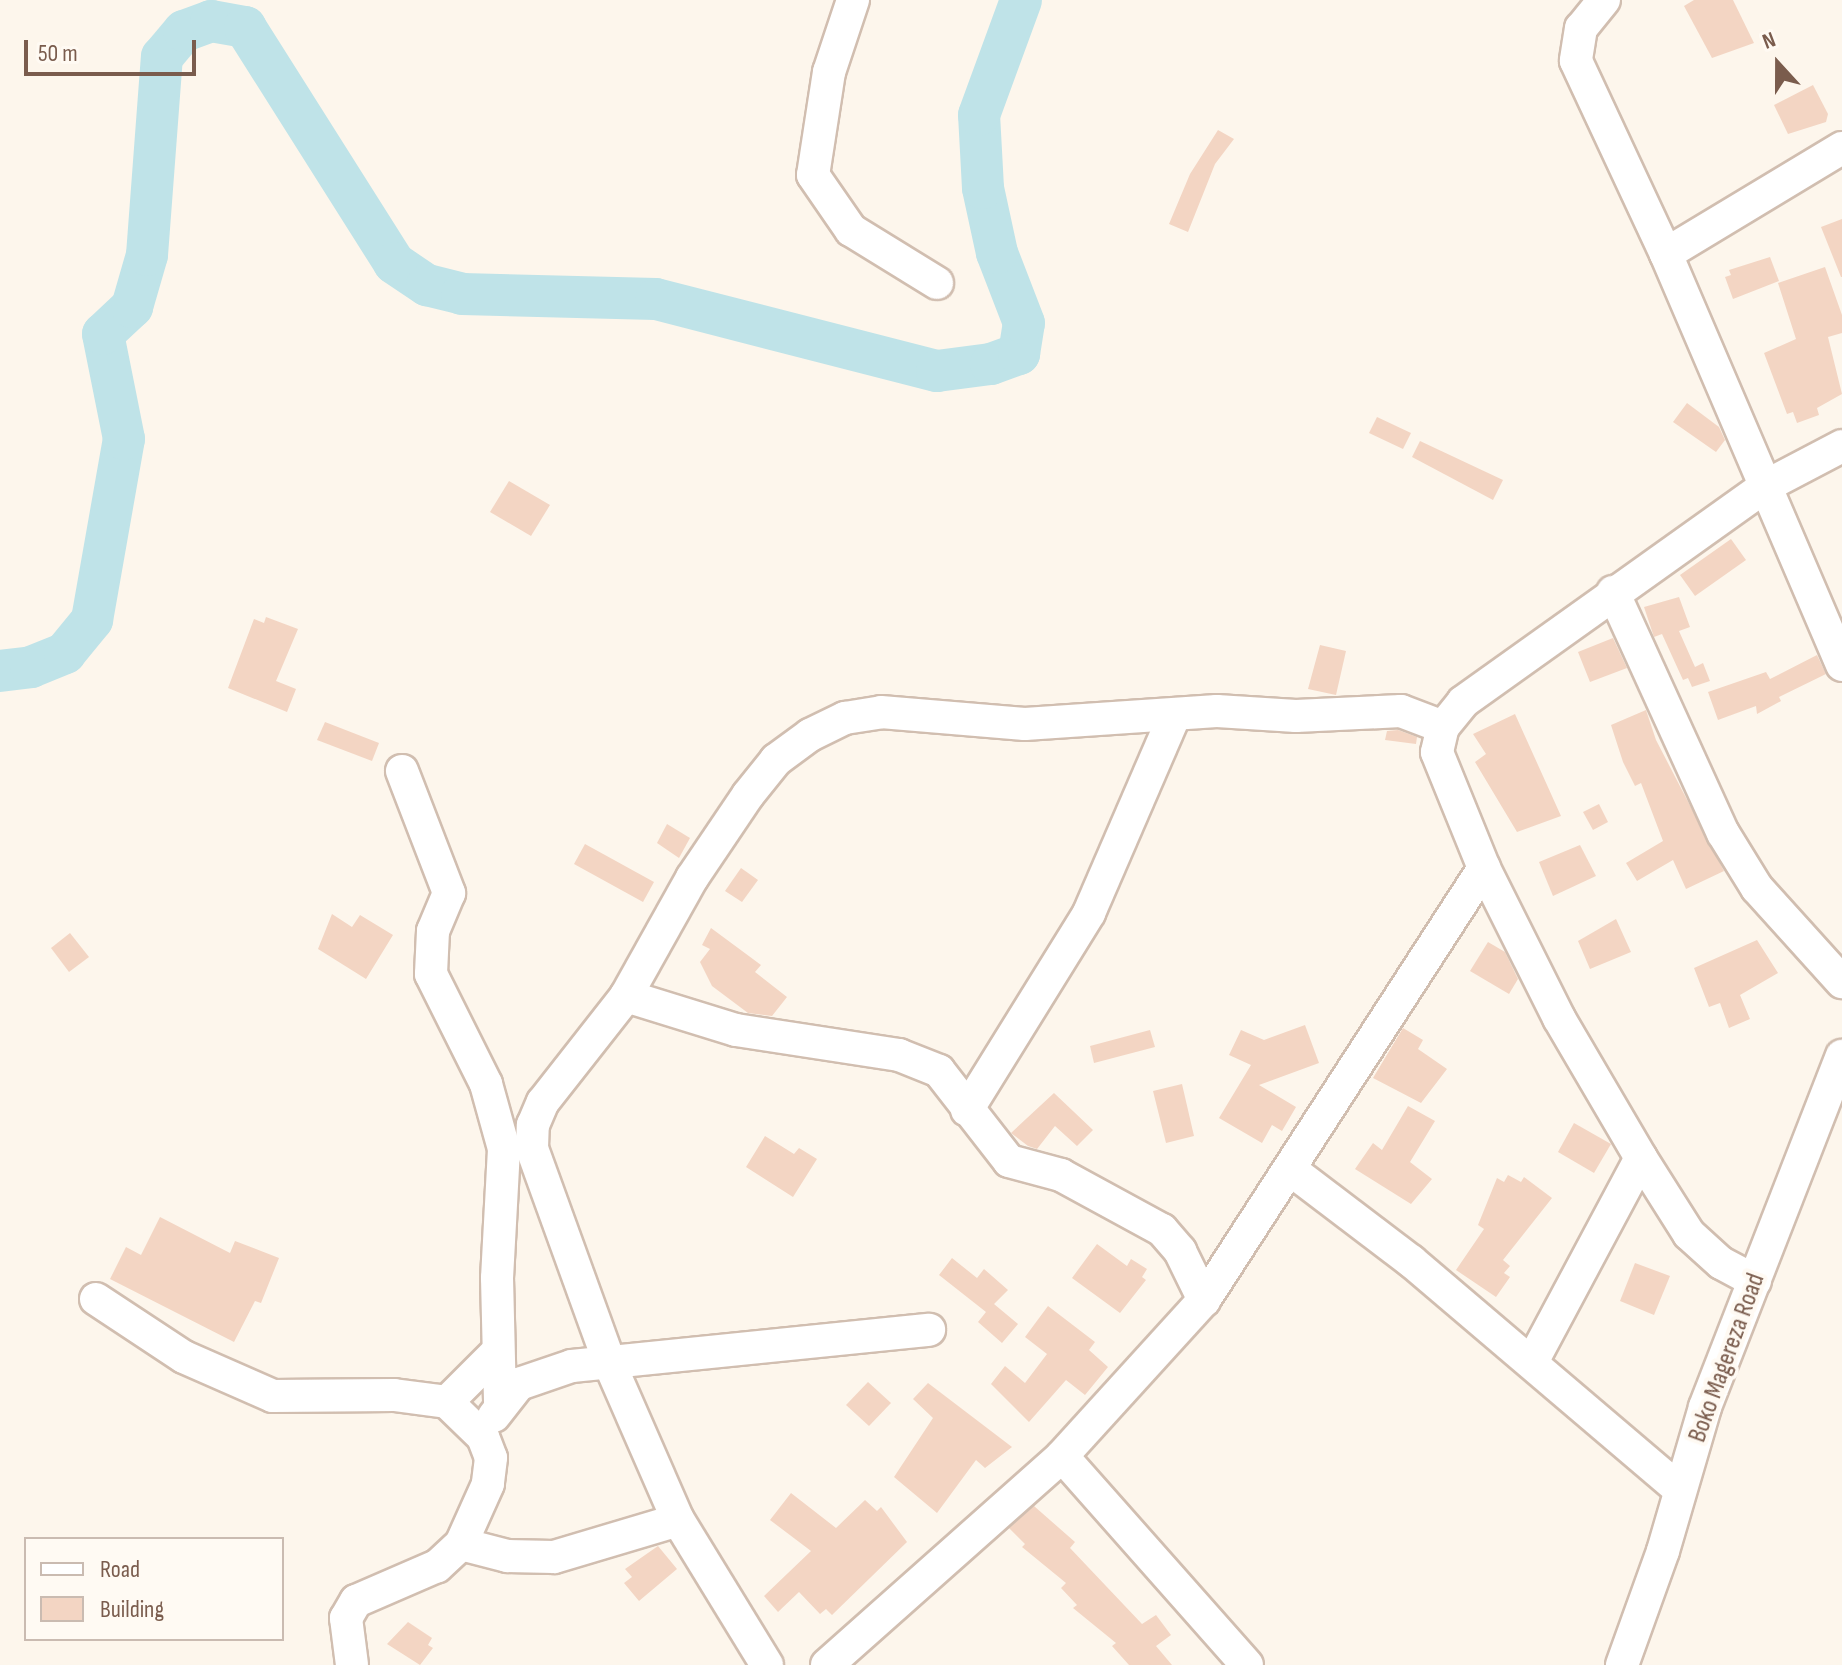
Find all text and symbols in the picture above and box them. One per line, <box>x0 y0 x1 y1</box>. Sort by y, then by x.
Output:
scale bar <box>28 24 200 74</box>
north arrow <box>1738 24 1818 104</box>
text: N <box>1759 26 1780 56</box>
text: 50 m <box>38 39 78 68</box>
street label: Boko Magereza Road <box>1682 1269 1772 1447</box>
legend <box>24 1537 284 1641</box>
text: Road <box>100 1555 140 1584</box>
text: Building <box>100 1595 164 1624</box>

